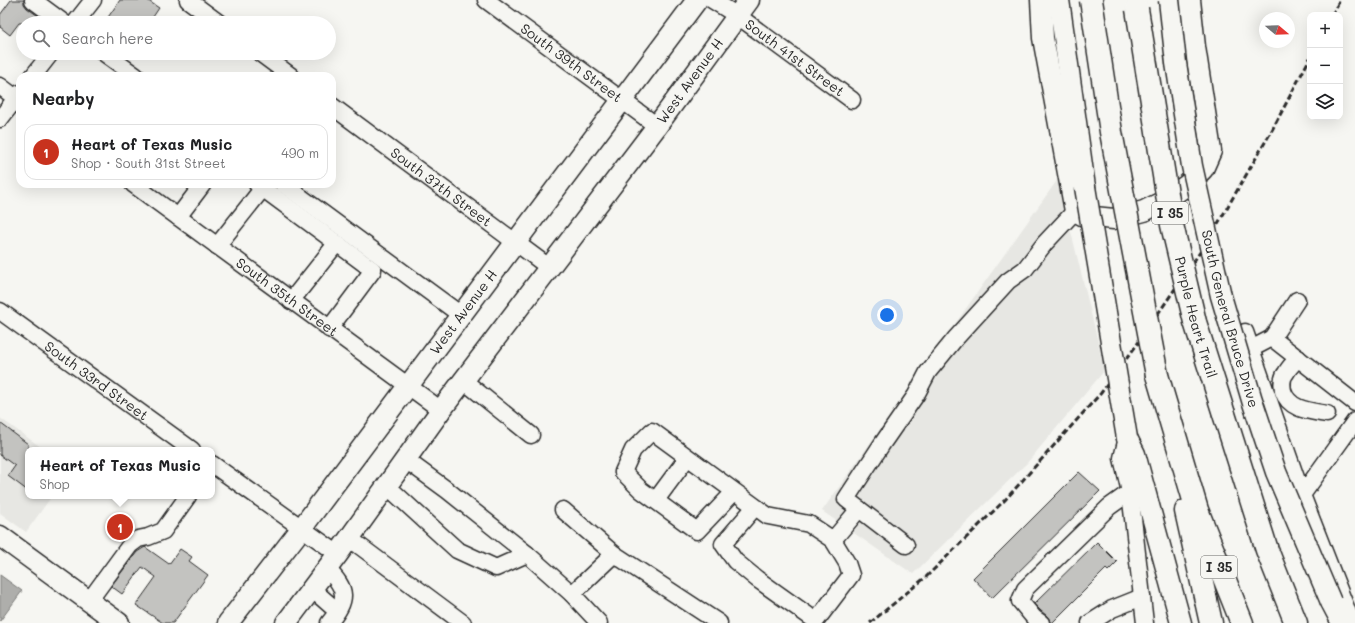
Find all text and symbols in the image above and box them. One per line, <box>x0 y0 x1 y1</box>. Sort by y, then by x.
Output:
north arrow <box>1259 12 1295 48</box>
map controls <box>1307 12 1343 120</box>
button: + <box>1307 12 1343 48</box>
street label: South 41st Street <box>741 14 849 100</box>
search box <box>16 16 336 60</box>
street label: South 39th Street <box>517 19 626 106</box>
icon: search <box>30 27 52 49</box>
text: Search here <box>62 28 153 48</box>
street label: West Avenue H <box>652 34 727 127</box>
button: − <box>1307 48 1343 84</box>
button: layers <box>1307 84 1343 120</box>
text: Nearby <box>32 87 94 109</box>
text: Heart of Texas Music <box>71 134 232 154</box>
street label: South 37th Street <box>387 143 496 231</box>
text: 1 <box>43 144 49 161</box>
text: 490 m <box>281 144 319 161</box>
text: Shop · South 31st Street <box>71 154 226 171</box>
road number: I 35 <box>1152 202 1188 224</box>
street label: South General Bruce Drive <box>1198 228 1264 410</box>
street label: South 35th Street <box>232 253 342 340</box>
street label: Purple Heart Trail <box>1171 254 1222 380</box>
street label: West Avenue H <box>425 265 501 358</box>
your location <box>877 305 897 325</box>
street label: South 33rd Street <box>41 336 152 424</box>
popup <box>25 447 215 499</box>
text: Heart of Texas Music <box>39 455 201 475</box>
text: Shop <box>39 475 70 492</box>
pin: 1 <box>107 512 133 542</box>
road number: I 35 <box>1201 556 1237 578</box>

